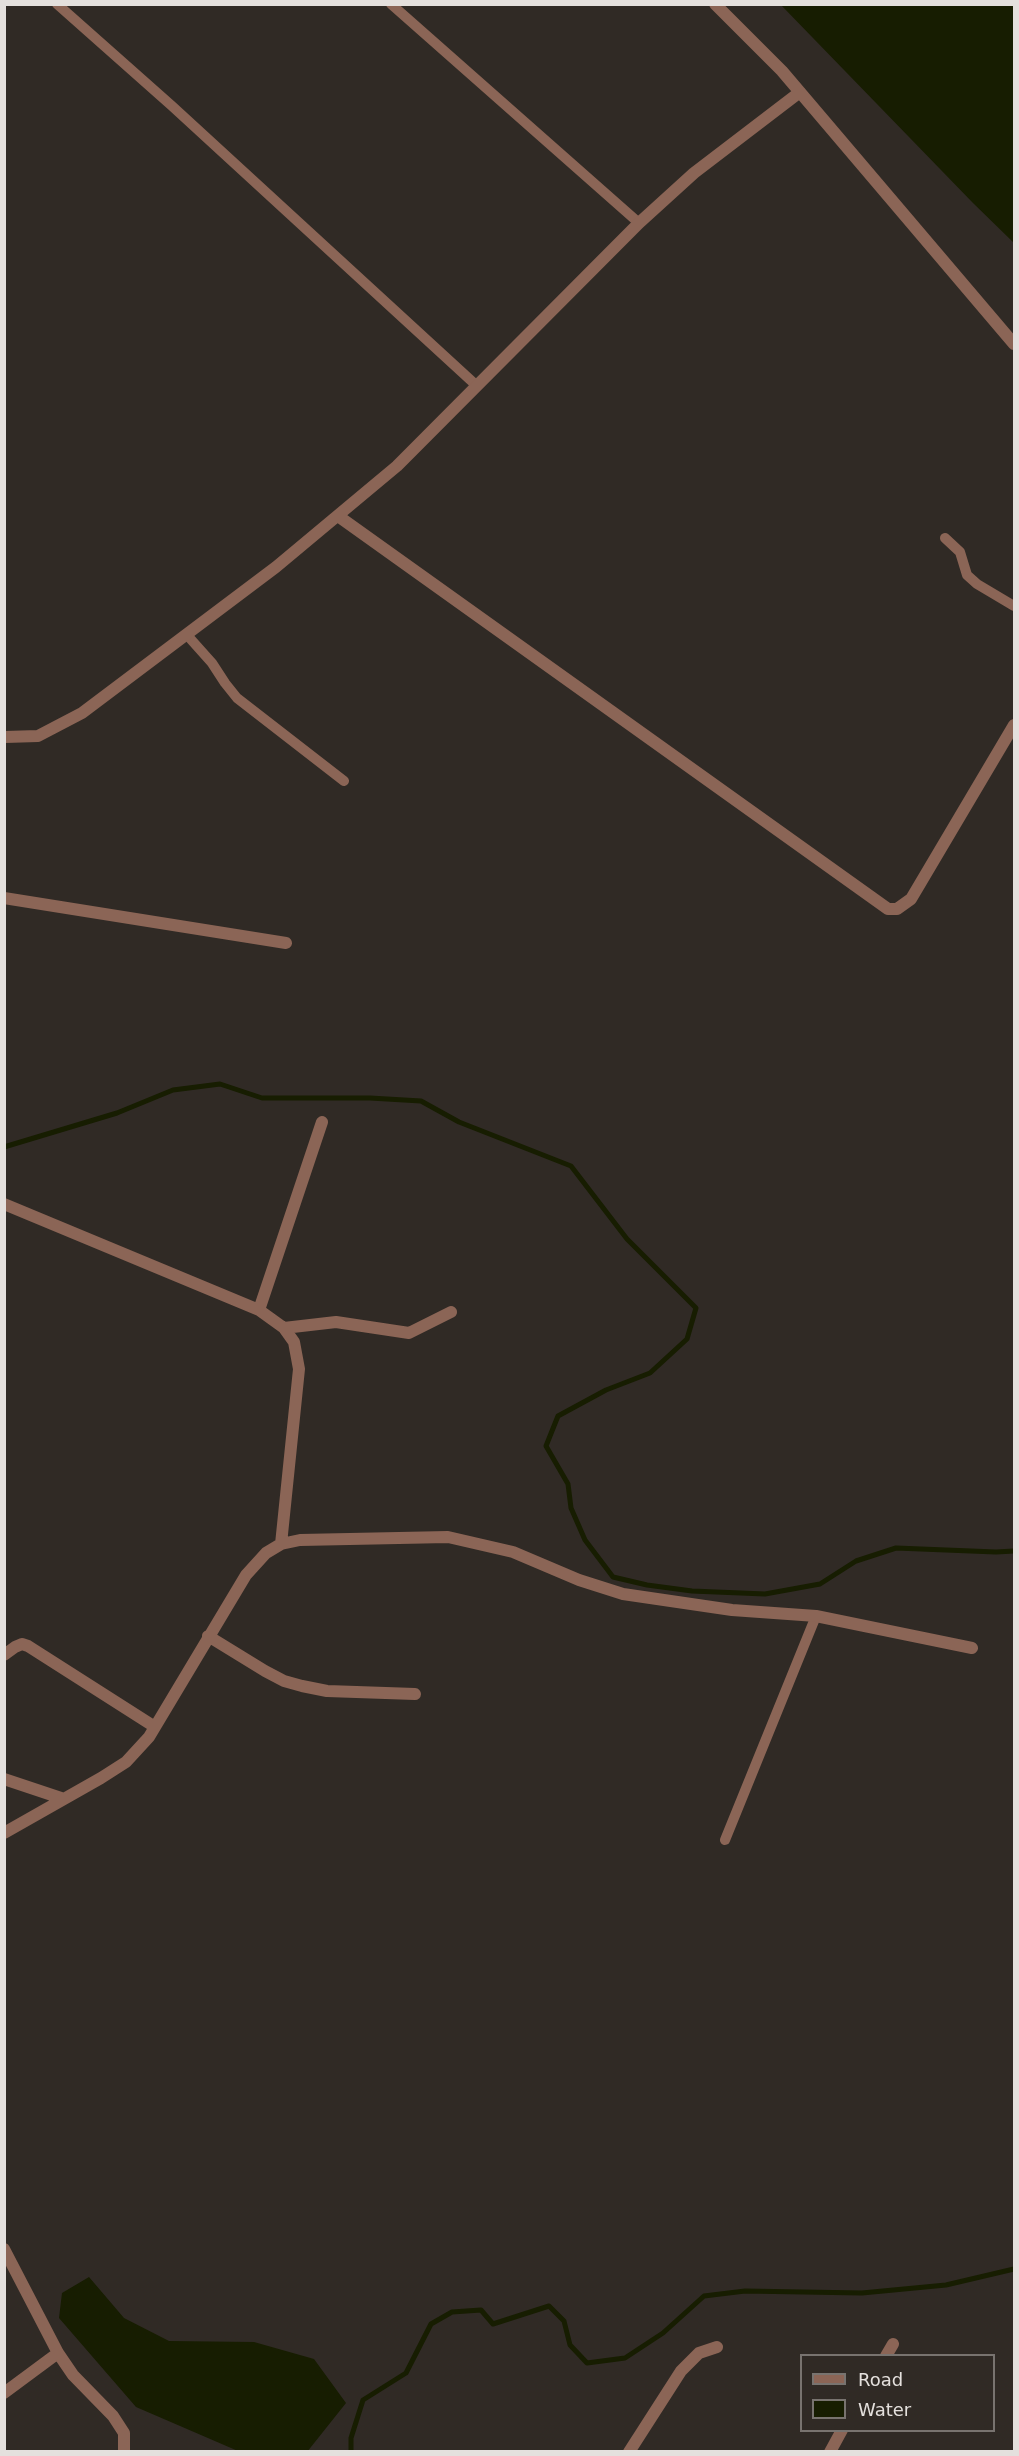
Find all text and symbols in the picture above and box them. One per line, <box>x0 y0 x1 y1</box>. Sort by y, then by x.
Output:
legend <box>800 2354 995 2432</box>
text: Road <box>858 2369 903 2390</box>
text: Water <box>858 2399 911 2420</box>

